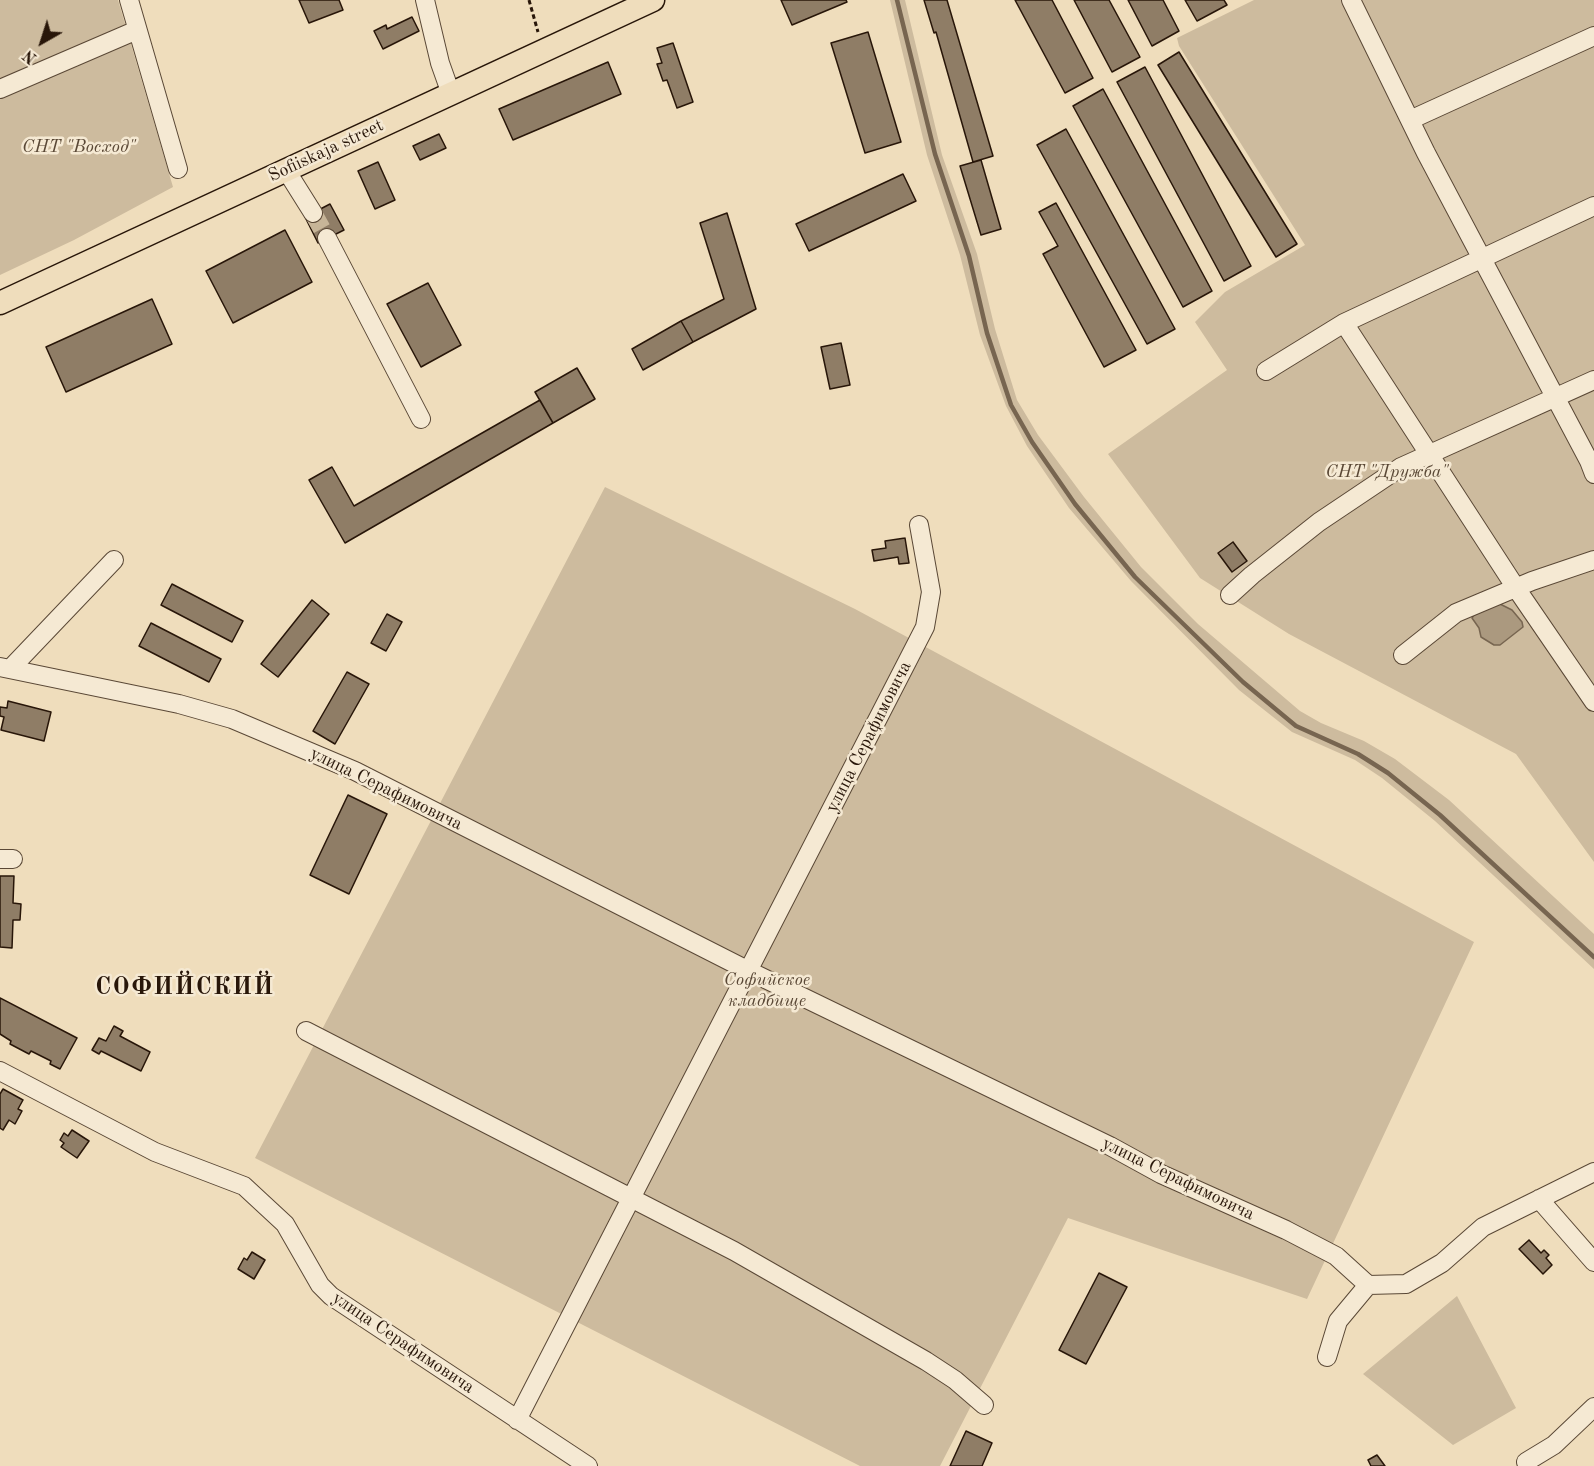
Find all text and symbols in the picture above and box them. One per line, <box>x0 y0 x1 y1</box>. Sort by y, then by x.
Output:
north arrow <box>12 12 72 72</box>
text: N <box>21 46 40 66</box>
street label: Sofiiskaja street <box>265 115 387 187</box>
park label: СНТ "Восход" <box>22 136 136 158</box>
park label: СНТ "Дружба" <box>1325 461 1449 483</box>
street label: улица Серафимовича <box>822 658 916 816</box>
street label: улица Серафимовича <box>306 743 466 835</box>
park label: Софийское кладбище <box>724 969 810 1012</box>
district label: СОФИЙСКИЙ <box>95 974 275 1002</box>
street label: улица Серафимовича <box>1098 1133 1258 1225</box>
street label: улица Серафимовича <box>328 1287 478 1399</box>

